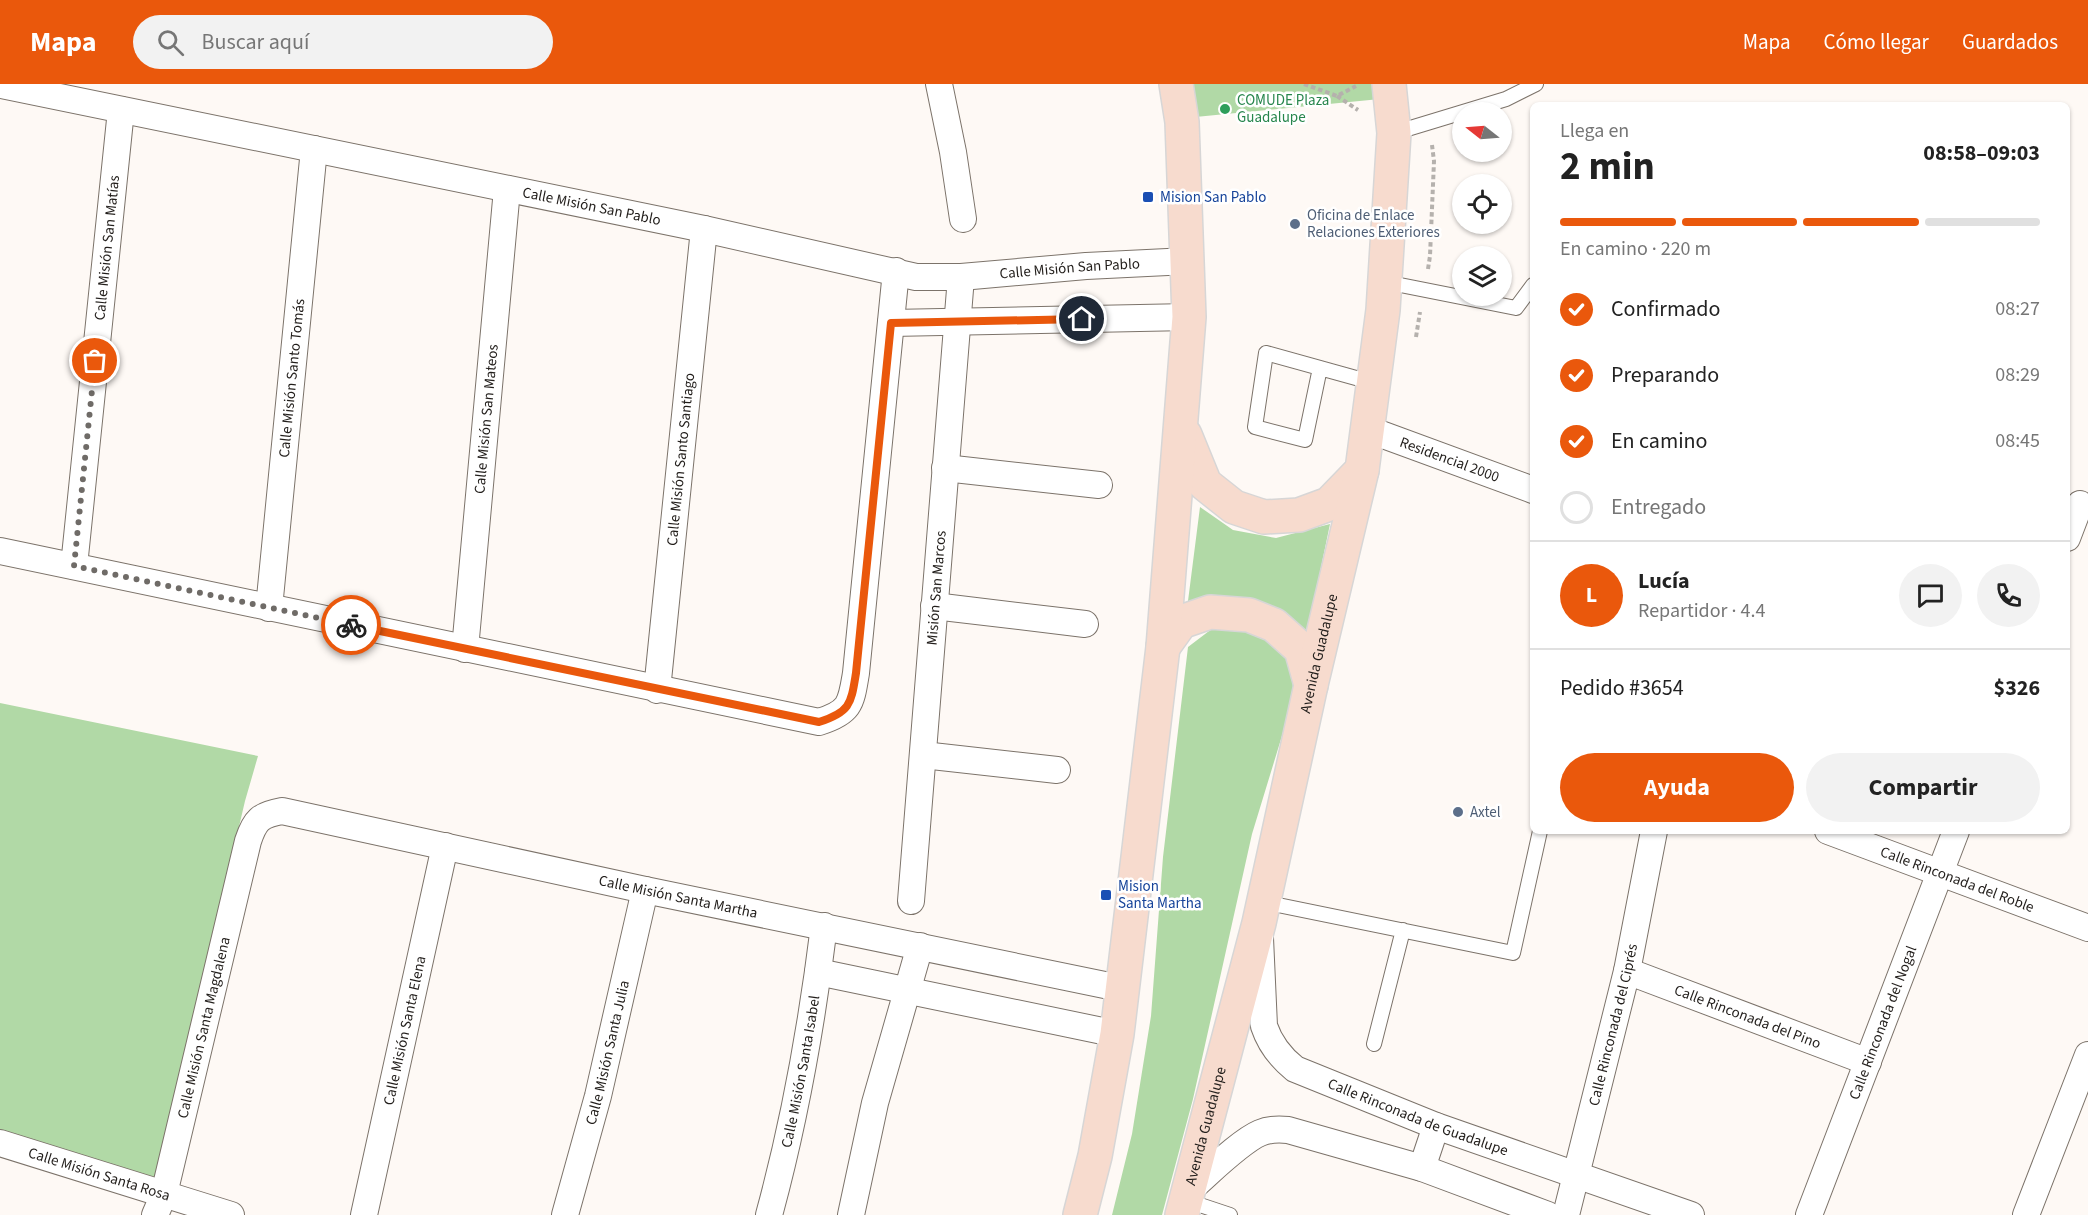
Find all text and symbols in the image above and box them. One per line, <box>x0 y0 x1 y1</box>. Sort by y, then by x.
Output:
search box <box>133 15 553 69</box>
text: Mapa <box>30 22 97 62</box>
icon: search <box>154 26 187 59</box>
text: Buscar aquí <box>202 26 309 58</box>
text: Mapa <box>1743 27 1791 57</box>
text: Cómo llegar <box>1824 27 1929 57</box>
text: Guardados <box>1962 27 2058 57</box>
place label: COMUDE Plaza Guadalupe <box>1237 90 1329 128</box>
marker: COMUDE Plaza Guadalupe <box>1218 102 1232 116</box>
north arrow <box>1452 102 1512 162</box>
map controls <box>1452 102 1512 306</box>
text: Llega en <box>1560 117 1629 145</box>
text: 08:58–09:03 <box>1923 137 2040 169</box>
text: 2 min <box>1560 139 1655 195</box>
street label: Calle Misión San Matías <box>89 174 125 321</box>
button: locate <box>1452 174 1512 234</box>
street label: Calle Misión San Pablo <box>521 182 663 231</box>
place label: Mision San Pablo <box>1160 187 1266 208</box>
marker: Mision San Pablo <box>1141 190 1155 204</box>
place label: Oficina de Enlace Relaciones Exteriores <box>1307 205 1440 243</box>
marker: Oficina de Enlace Relaciones Exteriores <box>1288 217 1302 231</box>
text: En camino · 220 m <box>1560 235 1711 263</box>
button: layers <box>1452 246 1512 306</box>
street label: Calle Misión San Pablo <box>999 253 1140 285</box>
pin <box>1056 293 1107 344</box>
icon: check <box>1560 293 1593 326</box>
text: Confirmado <box>1611 293 1720 325</box>
text: 08:27 <box>1995 295 2040 323</box>
street label: Calle Misión Santo Tomás <box>274 298 310 459</box>
icon: home <box>1065 302 1098 335</box>
pin <box>69 335 120 386</box>
street label: Calle Misión San Mateos <box>469 343 504 495</box>
icon: bag <box>78 344 111 377</box>
icon: check <box>1560 359 1593 392</box>
text: Preparando <box>1611 359 1719 391</box>
text: 08:29 <box>1995 361 2040 389</box>
street label: Calle Misión Santo Santiago <box>662 372 700 547</box>
icon: check <box>1560 425 1593 458</box>
text: En camino <box>1611 425 1708 457</box>
text: 08:45 <box>1995 427 2040 455</box>
street label: Residencial 2000 <box>1397 432 1502 488</box>
text: Entregado <box>1611 491 1706 523</box>
street label: Misión San Marcos <box>922 530 952 646</box>
button: chat <box>1899 564 1962 627</box>
button: phone <box>1977 564 2040 627</box>
text: Lucía <box>1638 565 1690 597</box>
text: L <box>1586 579 1597 611</box>
street label: Avenida Guadalupe <box>1295 592 1343 715</box>
courier <box>321 595 381 655</box>
text: Repartidor · 4.4 <box>1638 597 1765 625</box>
icon: bike <box>335 609 368 642</box>
text: Pedido #3654 <box>1560 672 1684 704</box>
text: $326 <box>1994 672 2040 704</box>
button: Ayuda <box>1560 753 1794 822</box>
button: Compartir <box>1806 753 2040 822</box>
place label: Axtel <box>1470 802 1501 823</box>
marker: Axtel <box>1451 805 1465 819</box>
street label: Calle Rinconada del Roble <box>1877 841 2037 918</box>
street label: Calle Misión Santa Martha <box>597 870 759 924</box>
place label: Mision Santa Martha <box>1118 876 1202 914</box>
marker: Mision Santa Martha <box>1099 888 1113 902</box>
street label: Calle Misión Santa Magdalena <box>172 935 236 1121</box>
street label: Calle Rinconada del Ciprés <box>1584 942 1643 1108</box>
street label: Calle Rinconada del Nogal <box>1844 943 1922 1103</box>
street label: Calle Misión Santa Elena <box>378 954 432 1107</box>
street label: Calle Misión Santa Julia <box>581 978 635 1127</box>
street label: Calle Rinconada del Pino <box>1671 980 1824 1054</box>
street label: Calle Misión Santa Isabel <box>776 994 825 1150</box>
street label: Avenida Guadalupe <box>1180 1065 1232 1188</box>
street label: Calle Rinconada de Guadalupe <box>1325 1073 1511 1161</box>
street label: Calle Misión Santa Rosa <box>25 1142 173 1206</box>

